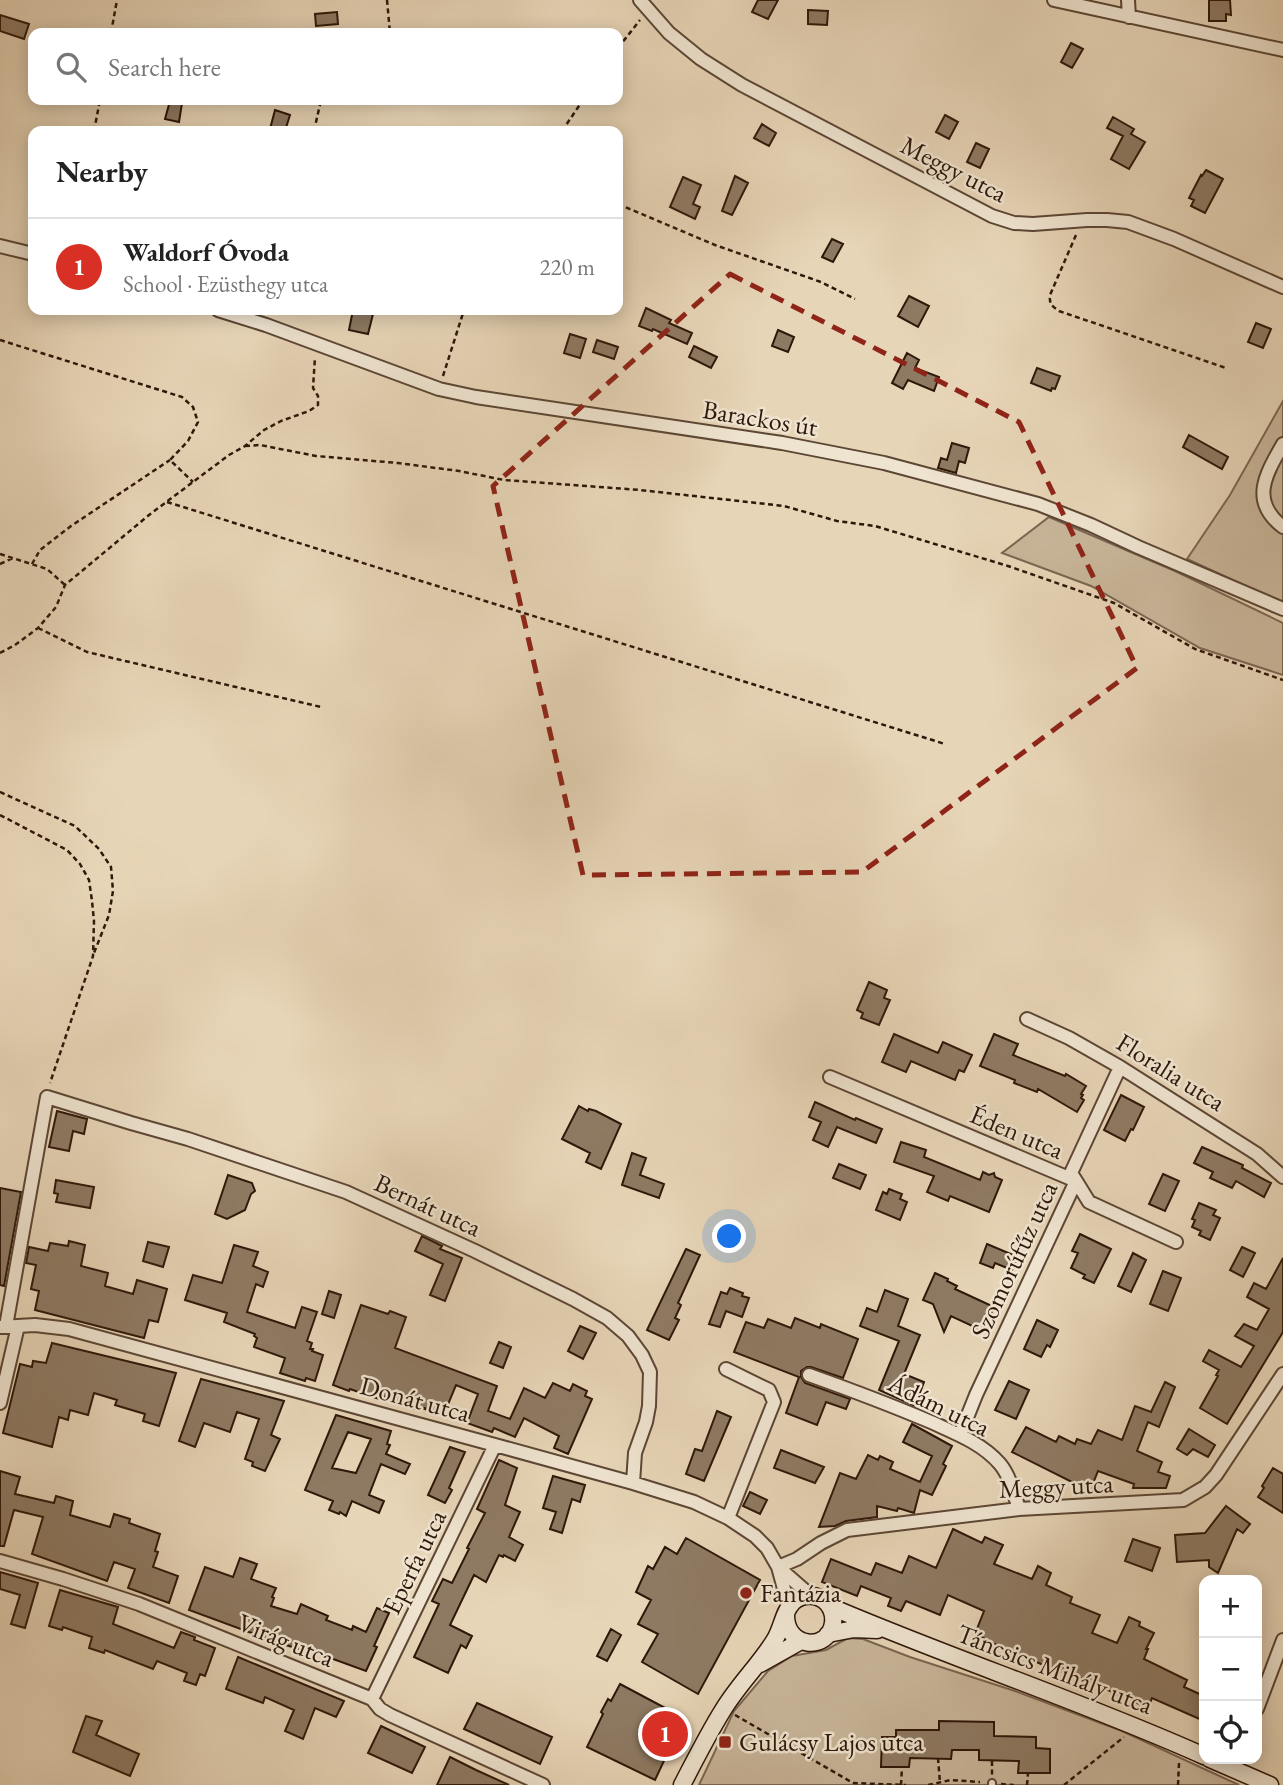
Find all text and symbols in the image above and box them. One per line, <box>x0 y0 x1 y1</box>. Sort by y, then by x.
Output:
search box <box>28 28 623 105</box>
icon: search <box>52 48 90 86</box>
text: Search here <box>108 50 221 84</box>
street label: Meggy utca <box>895 128 1013 210</box>
text: Nearby <box>56 152 148 191</box>
text: Waldorf Óvoda <box>123 235 289 269</box>
text: 1 <box>73 252 85 282</box>
text: 220 m <box>539 252 595 282</box>
text: School · Ezüsthegy utca <box>123 269 328 299</box>
street label: Barackos út <box>700 392 820 444</box>
street label: Floralia utca <box>1110 1025 1232 1119</box>
street label: Éden utca <box>965 1097 1070 1167</box>
street label: Bernát utca <box>369 1166 487 1245</box>
street label: Szomorúfűz utca <box>963 1175 1066 1344</box>
your location <box>712 1219 746 1253</box>
street label: Ádám utca <box>881 1365 996 1445</box>
street label: Donát utca <box>356 1368 474 1430</box>
street label: Meggy utca <box>998 1466 1115 1506</box>
street label: Eperfa utca <box>374 1503 454 1620</box>
map controls <box>1199 1575 1262 1764</box>
button: + <box>1199 1575 1262 1638</box>
place label: Fantázia <box>760 1576 842 1610</box>
marker: Fantázia <box>738 1585 754 1601</box>
street label: Virág utca <box>233 1605 340 1675</box>
street label: Táncsics Mihály utca <box>952 1616 1158 1722</box>
button: − <box>1199 1638 1262 1701</box>
button: locate <box>1199 1701 1262 1764</box>
pin: 1 <box>642 1708 688 1760</box>
place label: Gulácsy Lajos utca <box>739 1725 924 1759</box>
marker: Gulácsy Lajos utca <box>717 1734 733 1750</box>

